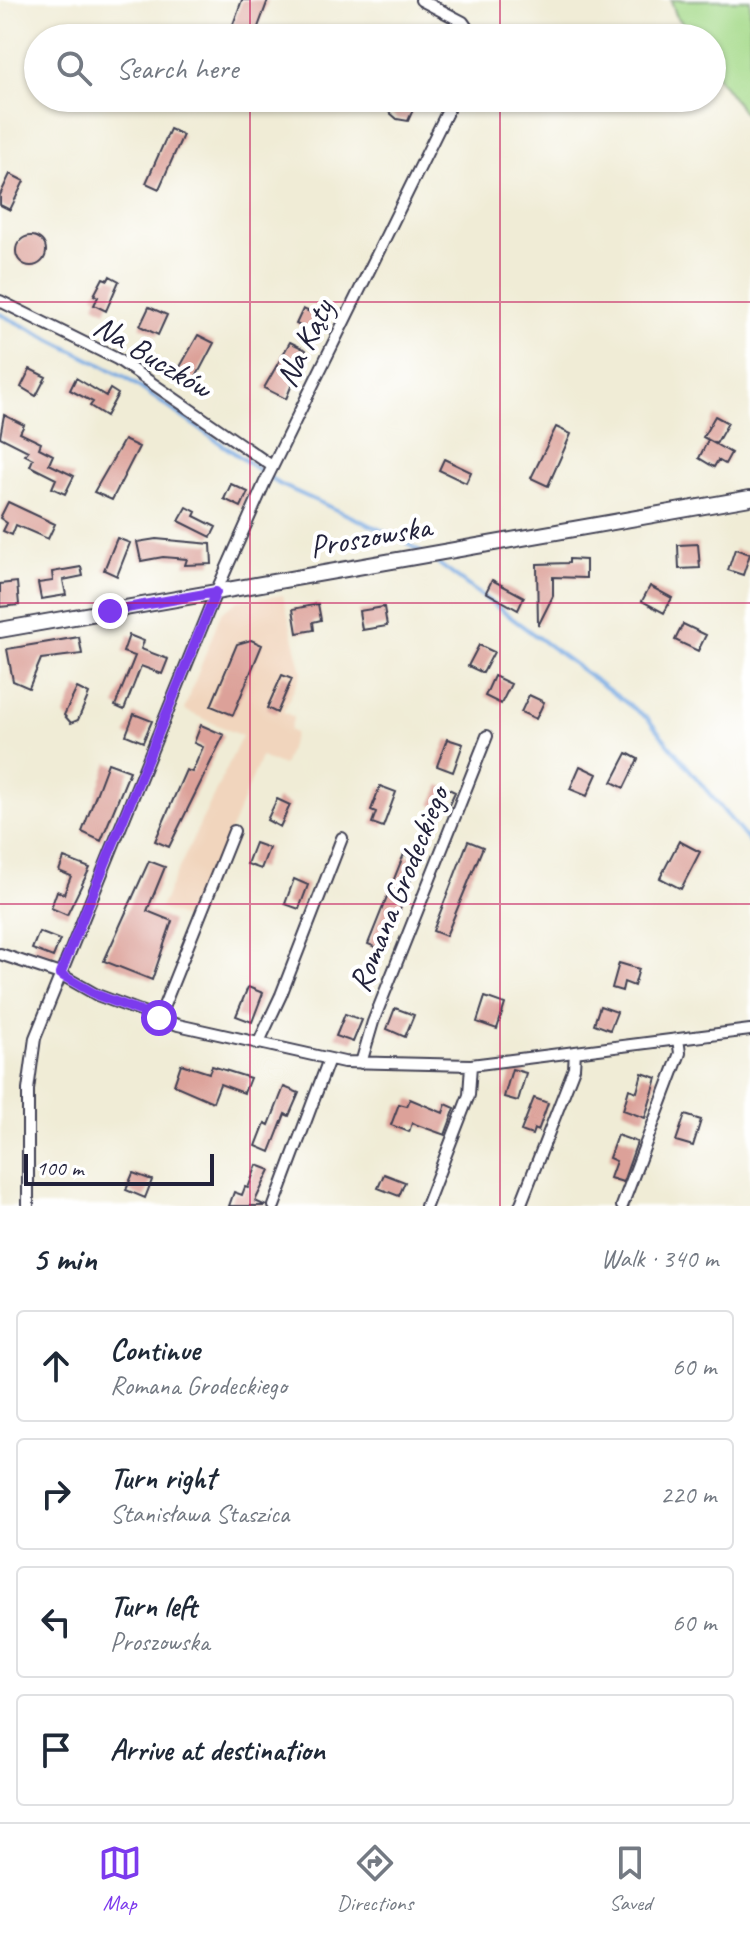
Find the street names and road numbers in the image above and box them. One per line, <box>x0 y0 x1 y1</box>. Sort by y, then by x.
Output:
street label: Na Kąty <box>266 291 344 394</box>
street label: Na Buczków <box>86 305 221 409</box>
street label: Proszowska <box>306 505 437 567</box>
street label: Romana Grodeckiego <box>339 777 460 998</box>

